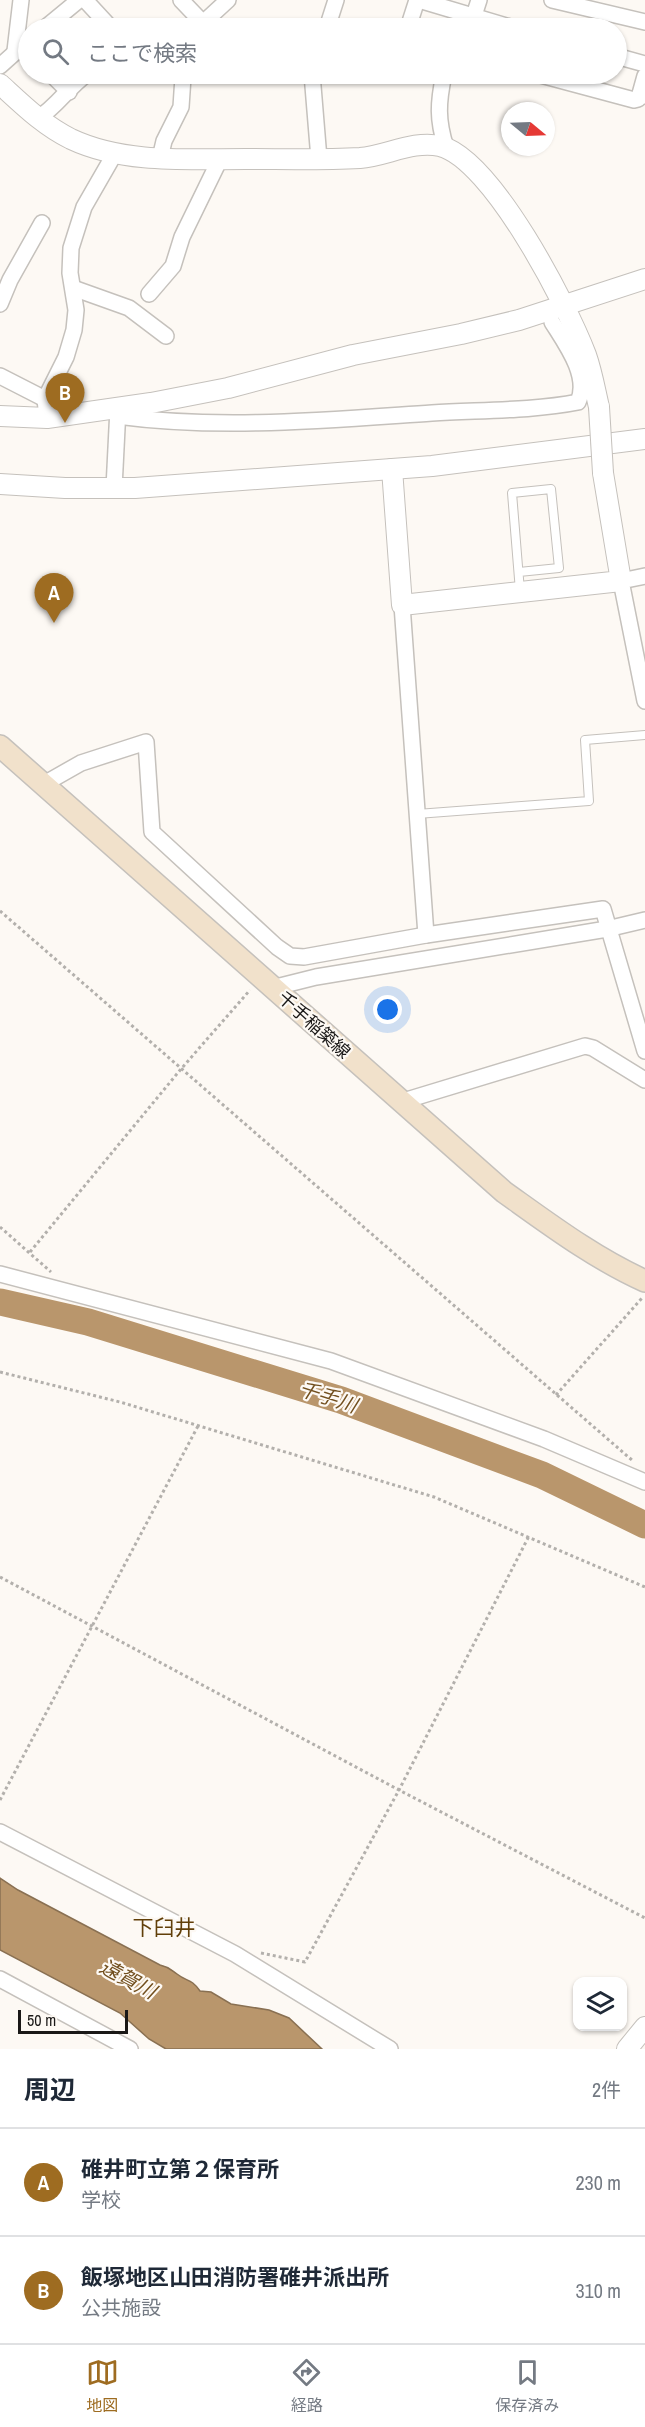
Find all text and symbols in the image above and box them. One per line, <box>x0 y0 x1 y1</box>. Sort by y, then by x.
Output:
search box <box>18 18 627 84</box>
icon: search <box>39 35 72 68</box>
text: ここで検索 <box>87 38 197 68</box>
north arrow <box>501 102 555 156</box>
pin: B <box>46 374 84 423</box>
pin: A <box>34 574 74 623</box>
street label: 千手稲築線 <box>273 985 356 1064</box>
your location <box>373 995 402 1024</box>
water label: 千手川 <box>295 1374 363 1419</box>
district label: 下臼井 <box>133 1913 196 1942</box>
water label: 遠賀川 <box>95 1953 163 2006</box>
map controls <box>573 1977 627 2031</box>
button: layers <box>573 1977 627 2031</box>
scale bar <box>18 2007 128 2034</box>
text: 50 m <box>27 2009 56 2031</box>
text: 周辺 <box>24 2072 76 2107</box>
text: 2件 <box>592 2076 621 2103</box>
text: 碓井町立第２保育所 <box>81 2154 279 2184</box>
text: A <box>38 2169 49 2196</box>
text: 230 m <box>575 2169 621 2196</box>
text: 学校 <box>81 2186 121 2213</box>
text: 飯塚地区山田消防署碓井派出所 <box>81 2262 389 2292</box>
text: B <box>38 2277 49 2304</box>
text: 310 m <box>575 2277 621 2304</box>
text: 公共施設 <box>81 2294 161 2321</box>
tab: 地図 <box>86 2356 119 2416</box>
tab: 経路 <box>290 2356 323 2416</box>
tab: 保存済み <box>495 2356 559 2416</box>

